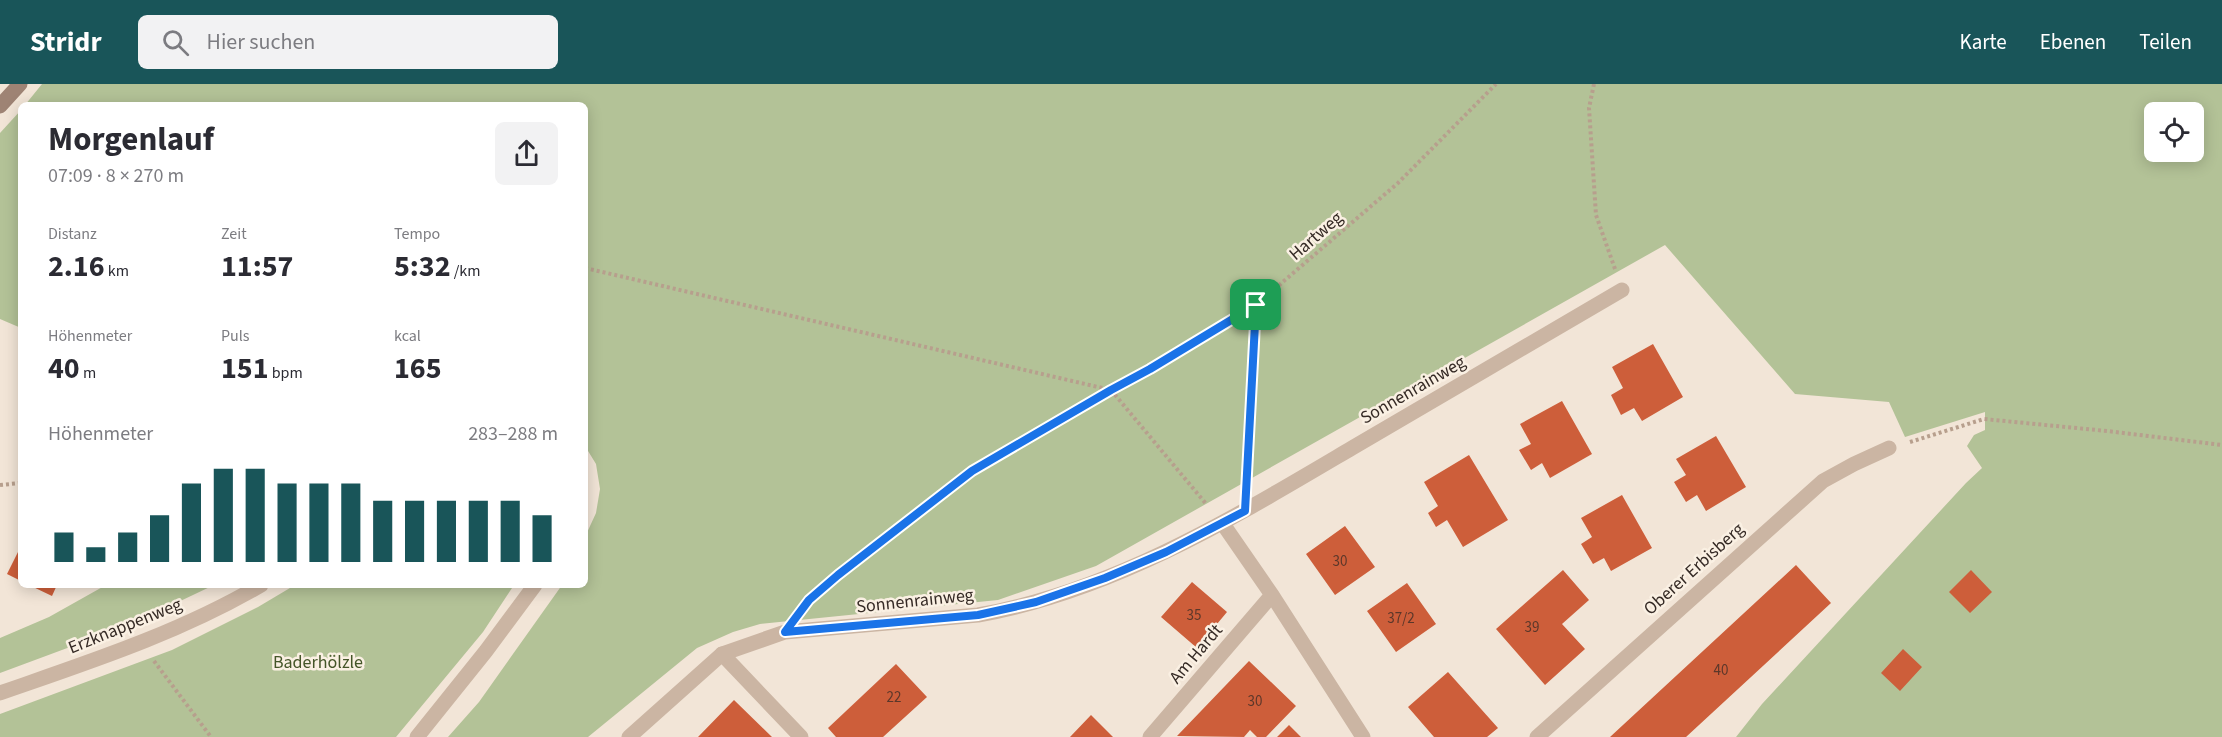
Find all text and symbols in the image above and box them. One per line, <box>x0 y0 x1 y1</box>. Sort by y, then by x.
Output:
search box <box>138 15 558 69</box>
text: Stridr <box>30 22 102 62</box>
icon: search <box>159 26 192 59</box>
text: Hier suchen <box>207 26 315 58</box>
text: Karte <box>1960 27 2007 57</box>
text: Ebenen <box>2040 27 2106 57</box>
text: Teilen <box>2139 27 2192 57</box>
map controls <box>2144 102 2204 162</box>
button: locate <box>2144 102 2204 162</box>
text: Morgenlauf <box>48 116 214 163</box>
button: share <box>495 122 558 185</box>
text: 07:09 · 8 × 270 m <box>48 162 184 190</box>
street label: Hartweg <box>1284 206 1348 266</box>
text: Distanz <box>48 223 97 245</box>
text: Zeit <box>221 223 247 245</box>
text: Tempo <box>394 223 440 245</box>
text: 2.16 <box>48 245 105 288</box>
text: 11:57 <box>221 245 293 288</box>
text: 5:32 <box>394 245 451 288</box>
text: km <box>105 260 129 282</box>
text: /km <box>451 260 481 282</box>
pin <box>1230 279 1281 330</box>
icon: arrive <box>1239 288 1272 321</box>
text: Höhenmeter <box>48 325 132 347</box>
text: Puls <box>221 325 250 347</box>
text: kcal <box>394 325 421 347</box>
text: 40 <box>48 347 80 390</box>
text: 151 <box>221 347 269 390</box>
text: 165 <box>394 347 442 390</box>
street label: Sonnenrainweg <box>1356 350 1470 430</box>
text: m <box>80 362 96 384</box>
text: bpm <box>269 362 303 384</box>
text: Höhenmeter <box>48 420 153 448</box>
text: 283–288 m <box>468 420 558 448</box>
street label: Oberer Erbisberg <box>1638 517 1750 621</box>
house number: 30 <box>1333 551 1347 572</box>
street label: Sonnenrainweg <box>855 582 975 620</box>
street label: Erzknappenweg <box>64 592 186 660</box>
house number: 35 <box>1187 605 1201 626</box>
house number: 37/2 <box>1387 608 1415 629</box>
house number: 39 <box>1525 617 1539 638</box>
street label: Am Hardt <box>1164 619 1228 689</box>
park label: Baderhölzle <box>273 650 363 675</box>
house number: 40 <box>1714 660 1728 681</box>
house number: 22 <box>887 687 901 708</box>
house number: 30 <box>1248 691 1262 712</box>

